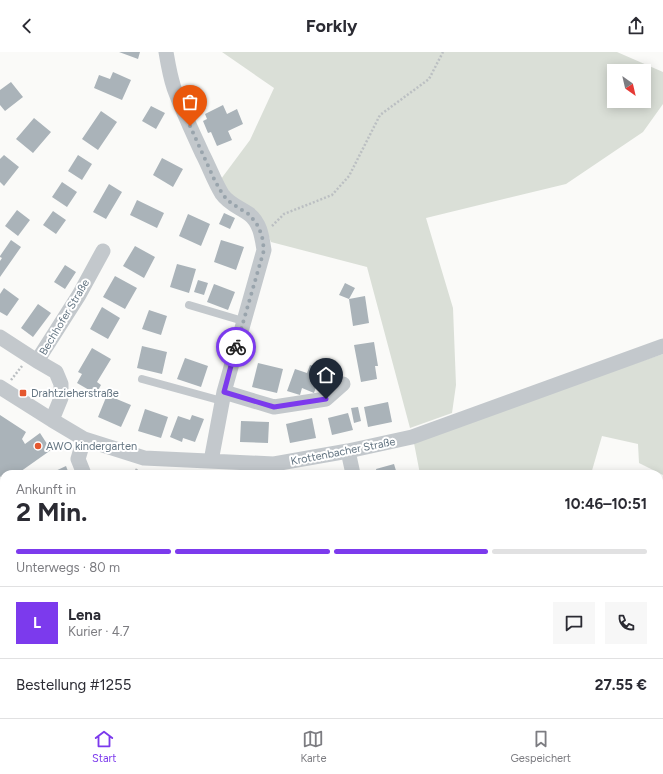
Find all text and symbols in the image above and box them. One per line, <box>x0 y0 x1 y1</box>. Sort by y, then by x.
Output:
icon: back <box>16 15 38 37</box>
text: Forkly <box>306 15 357 37</box>
icon: share <box>625 15 647 37</box>
north arrow <box>607 64 651 108</box>
map controls <box>607 64 651 108</box>
pin <box>173 85 207 126</box>
icon: bag <box>179 91 201 113</box>
street label: Bechhofer Straße <box>37 277 92 358</box>
courier <box>216 327 256 367</box>
icon: bike <box>225 336 247 358</box>
pin <box>309 358 343 399</box>
icon: home <box>315 364 337 386</box>
place label: Drahtzieherstraße <box>31 387 119 400</box>
marker: Drahtzieherstraße <box>18 388 28 398</box>
street label: Krottenbacher Straße <box>290 435 396 468</box>
place label: AWO kindergarten <box>46 440 137 453</box>
marker: AWO kindergarten <box>33 441 43 451</box>
text: Ankunft in <box>16 482 76 497</box>
text: 10:46–10:51 <box>564 495 647 513</box>
text: 2 Min. <box>16 496 88 528</box>
text: Unterwegs · 80 m <box>16 560 120 575</box>
button: chat <box>553 602 595 644</box>
button: phone <box>605 602 647 644</box>
text: Lena <box>68 606 101 624</box>
text: L <box>33 614 41 632</box>
text: Kurier · 4.7 <box>68 624 130 639</box>
text: Bestellung #1255 <box>16 676 131 694</box>
text: 27.55 € <box>595 676 647 694</box>
tab: Start <box>92 728 116 765</box>
tab: Karte <box>300 728 326 765</box>
tab: Gespeichert <box>510 728 571 765</box>

